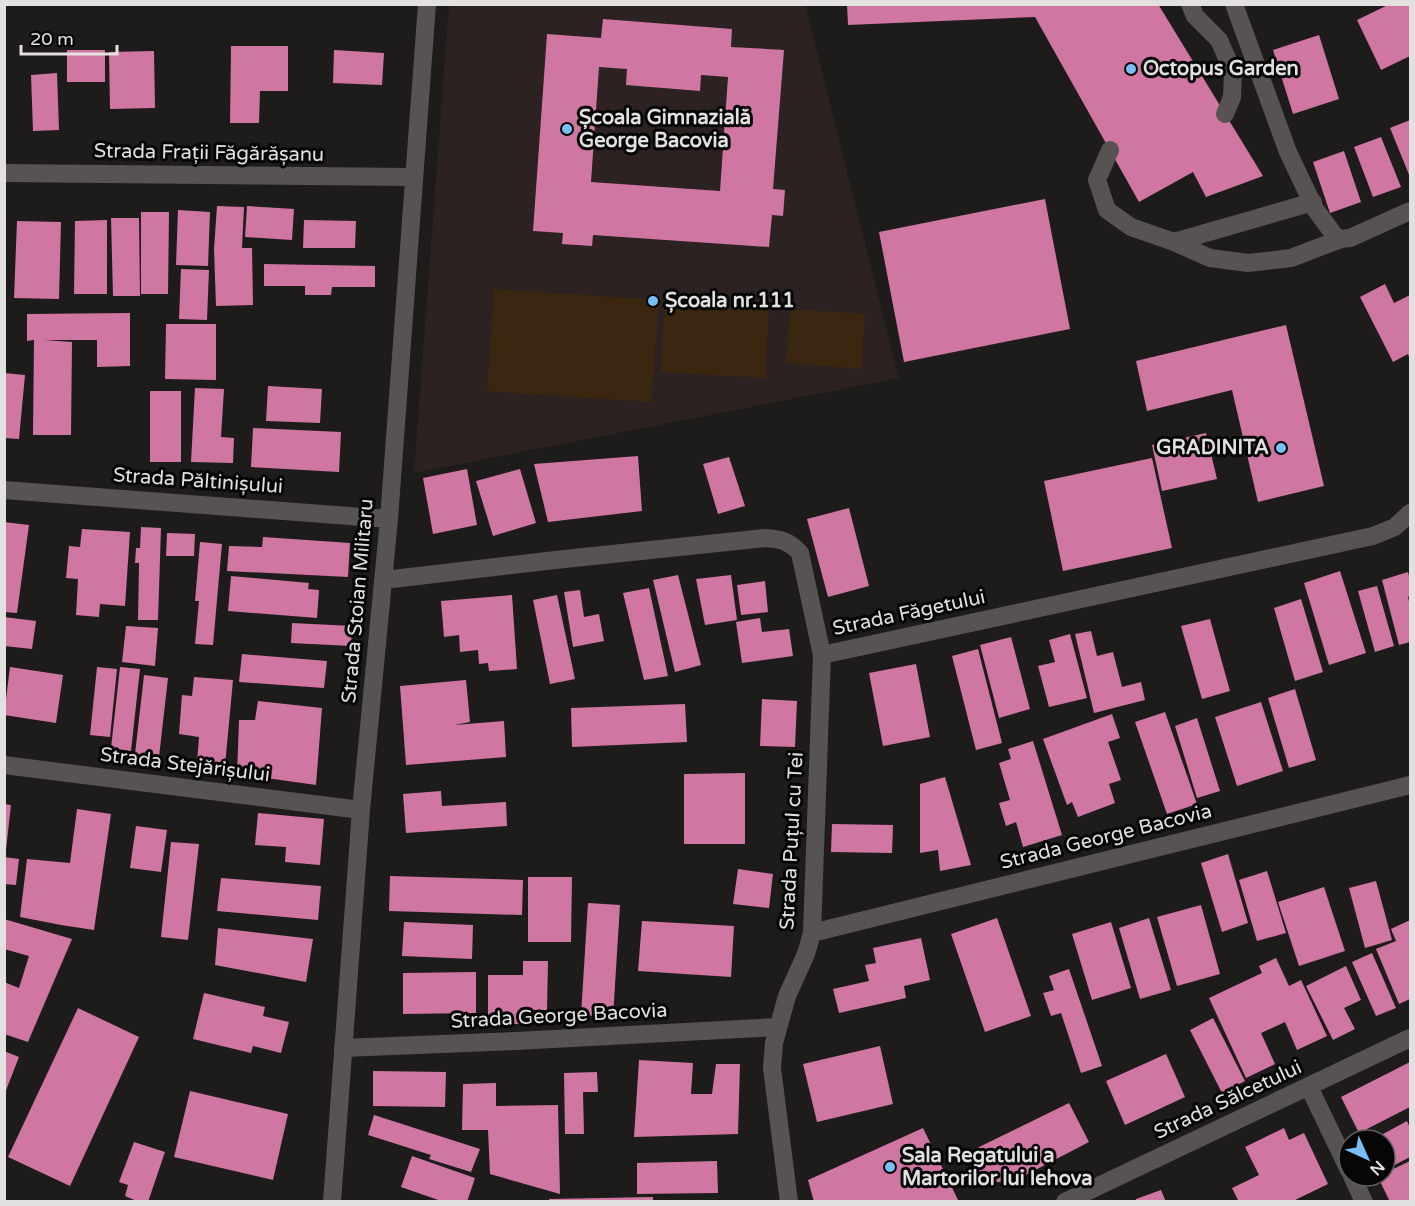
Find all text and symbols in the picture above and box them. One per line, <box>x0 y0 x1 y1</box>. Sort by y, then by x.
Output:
scale bar <box>21 18 117 56</box>
text: 20 m <box>30 28 74 50</box>
place label: Octopus Garden <box>1143 57 1299 81</box>
marker: Octopus Garden <box>1124 62 1138 76</box>
place label: Școala Gimnazială George Bacovia <box>579 106 751 153</box>
marker: Școala Gimnazială George Bacovia <box>560 122 574 136</box>
street label: Strada Frații Făgărășanu <box>94 139 324 167</box>
place label: Școala nr.111 <box>665 289 795 313</box>
marker: Școala nr.111 <box>646 294 660 308</box>
place label: GRADINITA <box>1156 436 1269 460</box>
marker: GRADINITA <box>1274 441 1288 455</box>
street label: Strada Păltinișului <box>112 463 284 499</box>
street label: Strada Stoian Militaru <box>337 498 379 704</box>
street label: Strada Făgetului <box>831 585 987 641</box>
street label: Strada Stejărișului <box>99 743 271 787</box>
street label: Strada Puțul cu Tei <box>775 751 809 931</box>
street label: Strada George Bacovia <box>998 799 1214 875</box>
street label: Strada George Bacovia <box>450 998 668 1034</box>
street label: Strada Sălcetului <box>1150 1055 1306 1145</box>
north arrow <box>1337 1128 1397 1188</box>
place label: Sala Regatului a Martorilor lui Iehova <box>902 1144 1093 1191</box>
text: N <box>1365 1156 1389 1180</box>
marker: Sala Regatului a Martorilor lui Iehova <box>883 1160 897 1174</box>

